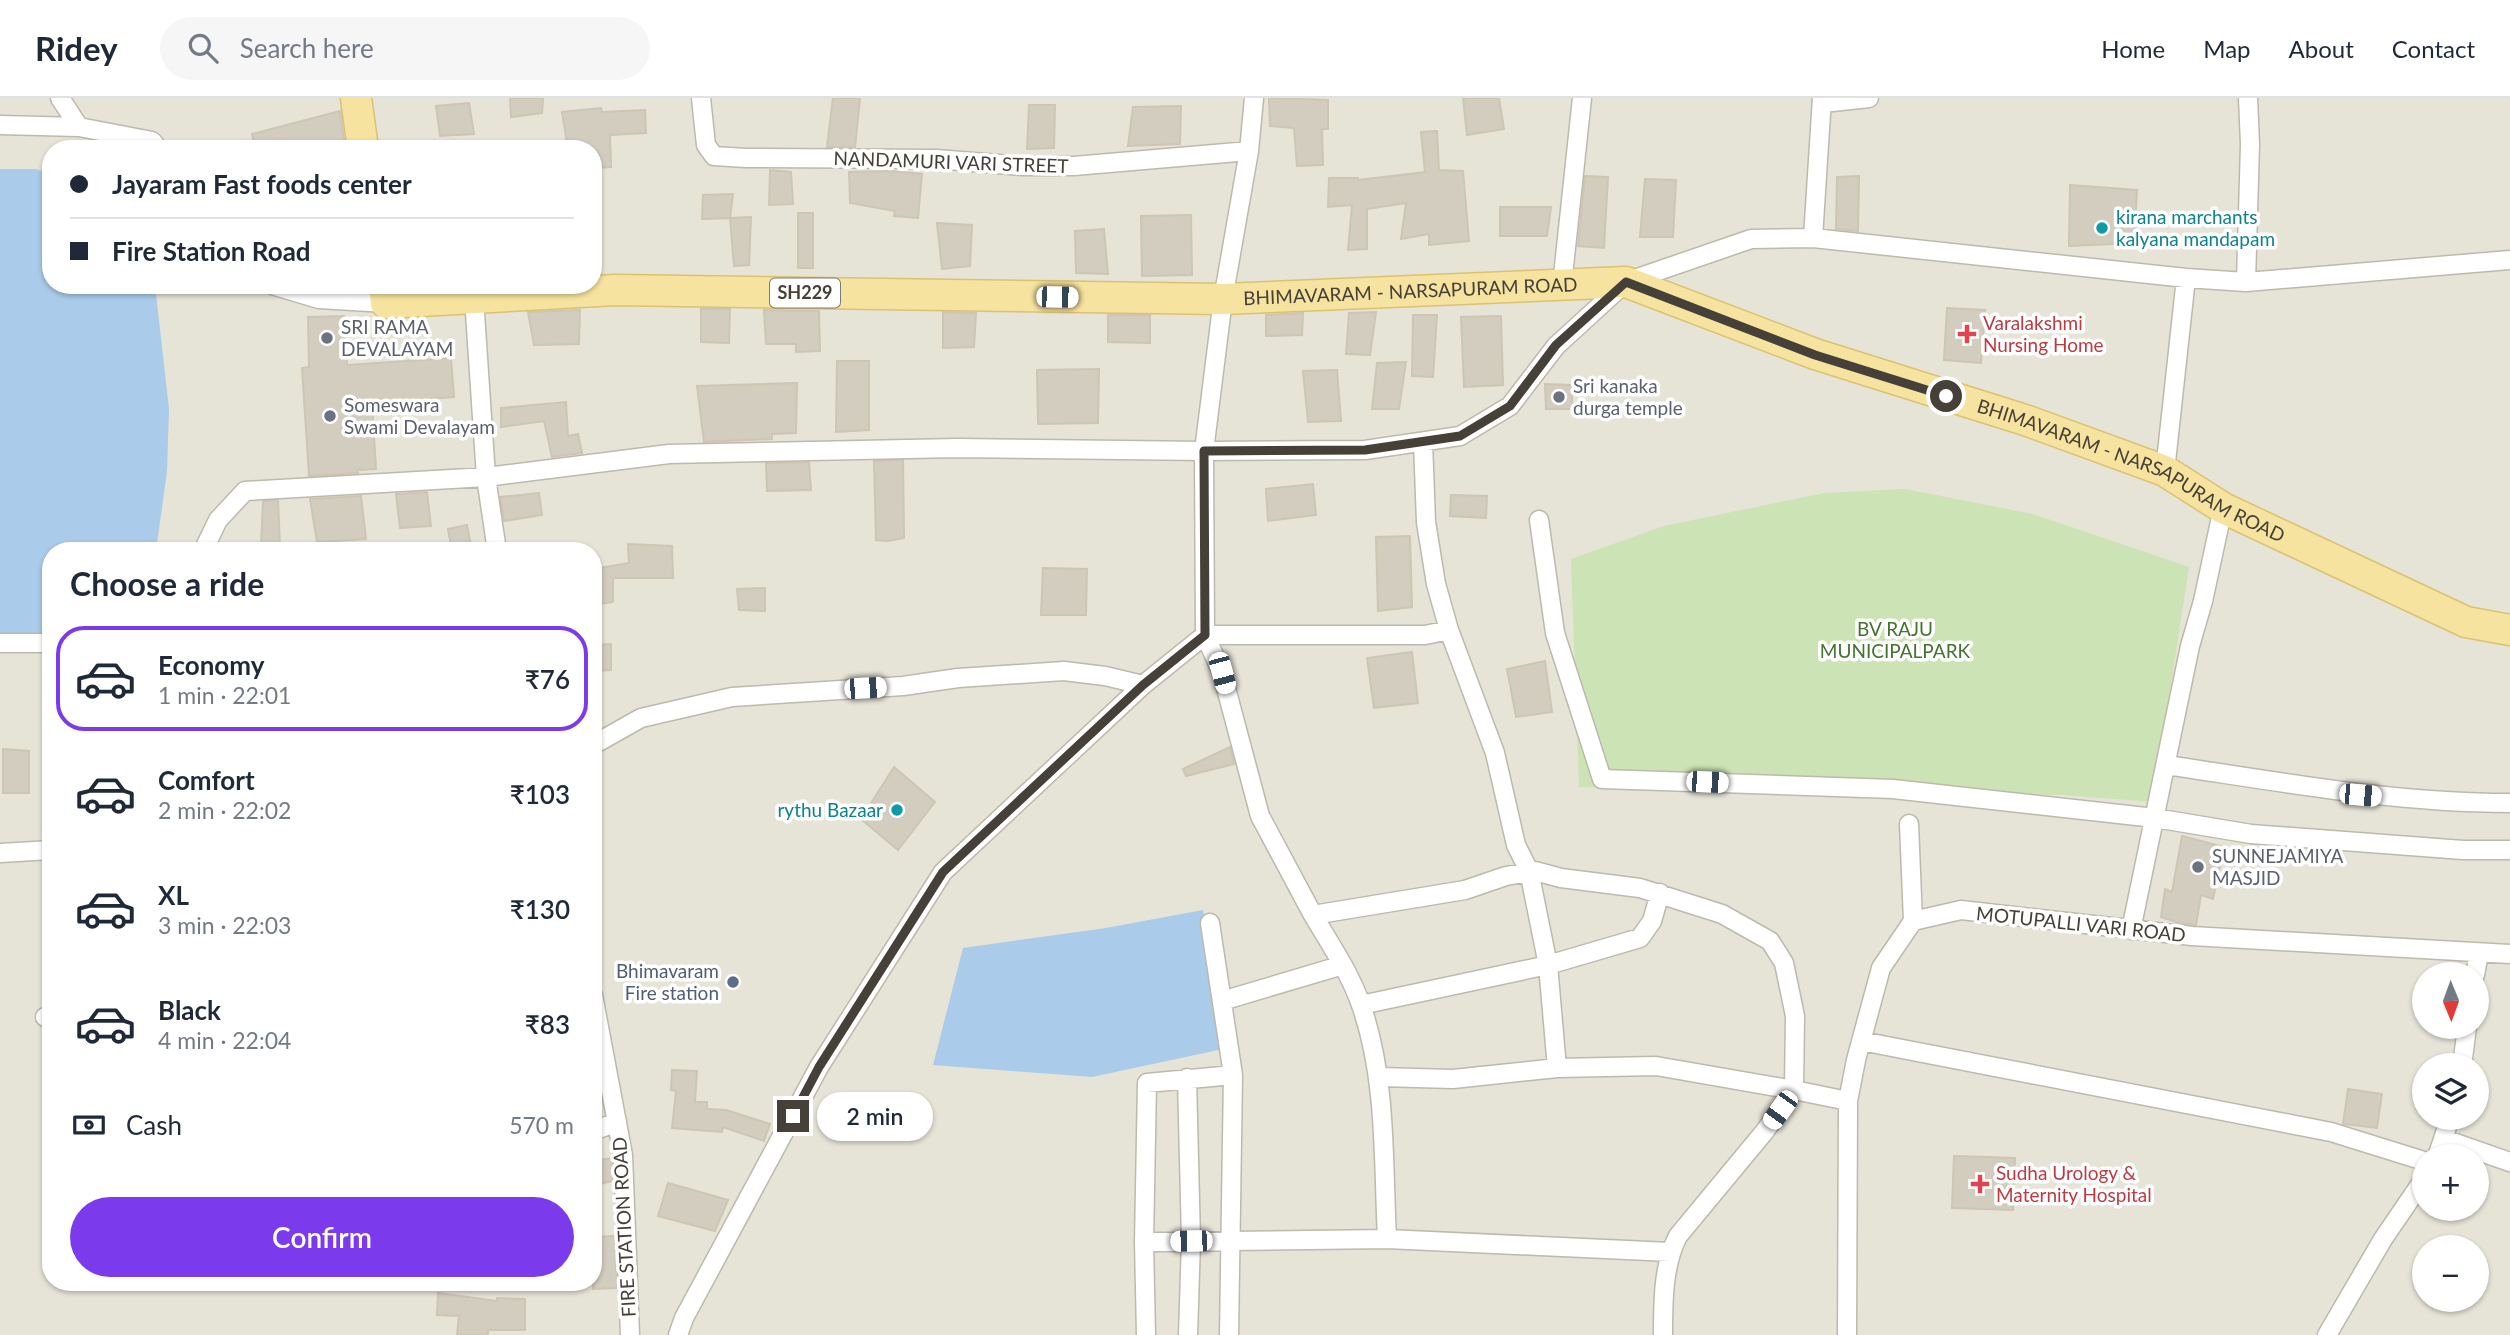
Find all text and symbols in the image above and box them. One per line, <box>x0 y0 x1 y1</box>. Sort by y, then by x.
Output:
search box <box>160 17 650 80</box>
text: Ridey <box>35 28 118 68</box>
icon: search <box>184 29 222 67</box>
text: Search here <box>240 32 374 64</box>
text: Home <box>2101 34 2165 63</box>
text: Map <box>2203 34 2251 63</box>
text: About <box>2289 34 2354 63</box>
text: Contact <box>2392 34 2475 63</box>
street label: NANDAMURI VARI STREET <box>833 146 1069 177</box>
text: Jayaram Fast foods center <box>112 168 412 200</box>
place label: kirana marchants kalyana mandapam <box>2116 205 2275 250</box>
marker: kirana marchants kalyana mandapam <box>2094 220 2110 236</box>
text: Fire Station Road <box>112 235 311 267</box>
street label: BHIMAVARAM - NARSAPURAM ROAD <box>1243 272 1578 309</box>
road number: SH229 <box>770 278 840 308</box>
car <box>1036 286 1079 308</box>
place label: Varalakshmi Nursing Home <box>1983 311 2104 356</box>
place label: SRI RAMA DEVALAYAM <box>341 315 453 360</box>
marker: Varalakshmi Nursing Home <box>1957 324 1977 344</box>
marker: SRI RAMA DEVALAYAM <box>319 330 335 346</box>
place label: Sri kanaka durga temple <box>1573 374 1683 419</box>
route start <box>1930 380 1962 412</box>
marker: Sri kanaka durga temple <box>1551 389 1567 405</box>
place label: Someswara Swami Devalayam <box>344 393 495 438</box>
street label: BHIMAVARAM - NARSAPURAM ROAD <box>1974 394 2289 546</box>
marker: Someswara Swami Devalayam <box>322 408 338 424</box>
text: Choose a ride <box>70 564 264 603</box>
park label: BV RAJU MUNICIPALPARK <box>1820 617 1971 662</box>
icon: car <box>74 647 137 710</box>
text: Economy <box>158 649 264 681</box>
car <box>1207 650 1238 696</box>
text: ₹76 <box>525 663 570 695</box>
car <box>844 676 887 700</box>
text: 1 min · 22:01 <box>158 681 291 709</box>
icon: car <box>74 762 137 825</box>
text: Comfort <box>158 764 255 796</box>
car <box>1686 771 1729 793</box>
text: ₹103 <box>510 778 570 810</box>
car <box>2339 783 2382 807</box>
text: 2 min · 22:02 <box>158 796 291 824</box>
place label: rythu Bazaar <box>777 798 883 821</box>
marker: rythu Bazaar <box>889 802 905 818</box>
place label: SUNNEJAMIYA MASJID <box>2212 844 2343 889</box>
marker: SUNNEJAMIYA MASJID <box>2190 859 2206 875</box>
icon: car <box>74 877 137 940</box>
text: XL <box>158 879 189 911</box>
text: ₹130 <box>510 893 570 925</box>
street label: MOTUPALLI VARI ROAD <box>1975 901 2187 946</box>
text: 3 min · 22:03 <box>158 911 291 939</box>
place label: Bhimavaram Fire station <box>616 959 719 1004</box>
north arrow <box>2412 962 2488 1040</box>
map controls <box>2412 962 2489 1312</box>
marker: Bhimavaram Fire station <box>725 974 741 990</box>
icon: car <box>74 992 137 1055</box>
text: Black <box>158 994 221 1026</box>
text: ₹83 <box>525 1008 570 1040</box>
text: 4 min · 22:04 <box>158 1026 291 1054</box>
button: layers <box>2412 1053 2489 1130</box>
car <box>1760 1087 1801 1133</box>
callout: 2 min <box>818 1091 933 1140</box>
route end <box>777 1100 809 1132</box>
text: 2 min <box>847 1102 903 1130</box>
icon: cash <box>70 1106 108 1144</box>
text: Cash <box>126 1109 182 1141</box>
text: 570 m <box>509 1111 574 1139</box>
street label: FIRE STATION ROAD <box>607 1136 640 1318</box>
button: + <box>2412 1144 2489 1221</box>
place label: Sudha Urology & Maternity Hospital <box>1996 1161 2152 1206</box>
marker: Sudha Urology & Maternity Hospital <box>1970 1174 1990 1194</box>
button: Confirm <box>70 1197 574 1277</box>
car <box>1170 1230 1213 1252</box>
button: − <box>2412 1235 2489 1312</box>

